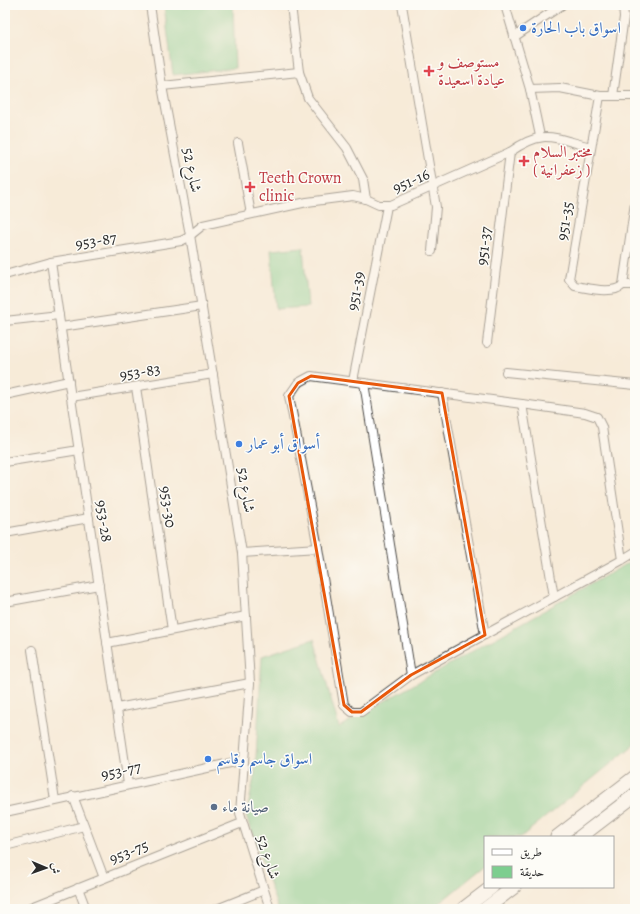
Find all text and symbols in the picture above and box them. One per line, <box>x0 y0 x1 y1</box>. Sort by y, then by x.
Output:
place label: اسواق باب الحارة <box>531 17 621 39</box>
marker: اسواق باب الحارة <box>518 23 528 33</box>
place label: مستوصف و عيادة اسعيدة <box>436 51 505 91</box>
marker: مستوصف و عيادة اسعيدة <box>423 65 435 77</box>
place label: مختبر السلام ( زعفرانية ) <box>533 141 593 181</box>
street label: شارع 52 <box>175 146 207 195</box>
marker: مختبر السلام ( زعفرانية ) <box>518 155 530 167</box>
street label: 951-16 <box>389 163 433 199</box>
place label: Teeth Crown clinic <box>259 167 342 207</box>
marker: Teeth Crown clinic <box>244 181 256 193</box>
street label: 951-35 <box>551 200 579 242</box>
street label: 951-37 <box>471 225 497 267</box>
street label: 953-87 <box>74 227 118 255</box>
street label: 951-39 <box>341 269 371 313</box>
street label: 953-83 <box>118 358 162 386</box>
place label: أسواق أبو عمار <box>245 432 320 455</box>
marker: أسواق أبو عمار <box>234 439 244 449</box>
street label: شارع 52 <box>230 466 260 514</box>
street label: 953-30 <box>154 485 182 529</box>
street label: 953-28 <box>90 499 118 543</box>
place label: اسواق جاسم وقاسم <box>216 748 312 775</box>
marker: اسواق جاسم وقاسم <box>203 754 213 764</box>
street label: 953-77 <box>99 756 143 786</box>
place label: صيانة ماء <box>222 796 269 818</box>
marker: صيانة ماء <box>209 802 219 812</box>
street label: شارع 52 <box>249 832 285 883</box>
street label: 953-75 <box>106 834 152 870</box>
legend <box>484 836 614 888</box>
text: طريق <box>520 844 542 860</box>
north arrow <box>26 848 66 888</box>
text: ش <box>48 863 63 874</box>
text: حديقة <box>520 864 544 880</box>

